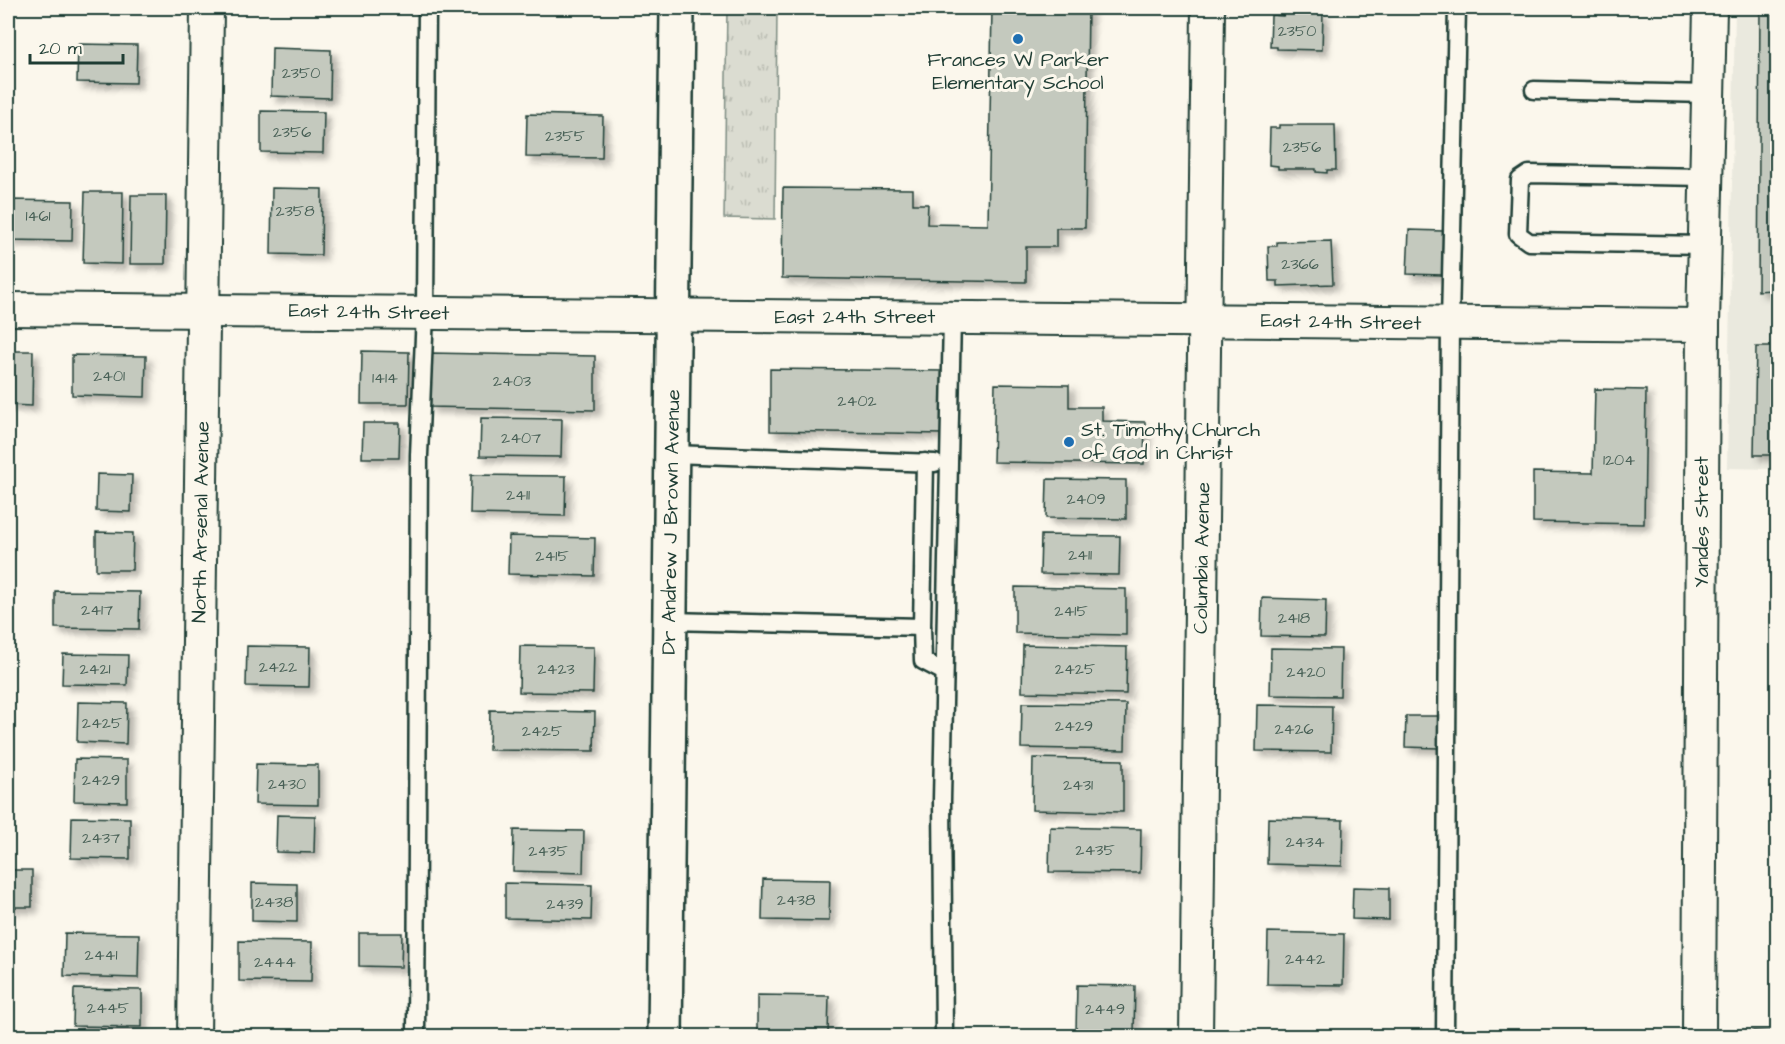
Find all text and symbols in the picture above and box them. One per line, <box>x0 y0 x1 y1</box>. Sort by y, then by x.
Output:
house number: 2350 <box>1278 20 1316 42</box>
scale bar <box>30 27 123 65</box>
marker: Frances W Parker Elementary School <box>1011 32 1025 46</box>
text: 20 m <box>39 36 82 61</box>
place label: Frances W Parker Elementary School <box>927 46 1109 98</box>
house number: 2350 <box>282 62 320 84</box>
house number: 2356 <box>273 121 311 143</box>
house number: 2355 <box>545 125 586 147</box>
house number: 2356 <box>1283 136 1321 158</box>
house number: 2358 <box>276 200 315 222</box>
house number: 1461 <box>25 205 51 227</box>
house number: 2366 <box>1281 253 1319 275</box>
street label: East 24th Street <box>288 297 450 327</box>
street label: East 24th Street <box>775 303 935 331</box>
street label: East 24th Street <box>1260 307 1422 337</box>
house number: 2401 <box>93 365 125 387</box>
house number: 1414 <box>372 367 398 389</box>
house number: 2403 <box>493 370 531 392</box>
street label: Dr Andrew J Brown Avenue <box>655 389 687 655</box>
house number: 2402 <box>837 390 877 412</box>
place label: St. Timothy Church of God in Christ <box>1081 416 1260 467</box>
street label: North Arsenal Avenue <box>185 421 217 623</box>
house number: 2407 <box>501 427 541 449</box>
marker: St. Timothy Church of God in Christ <box>1062 435 1076 449</box>
house number: 1204 <box>1603 449 1635 471</box>
street label: Yandes Street <box>1688 456 1716 588</box>
street label: Columbia Avenue <box>1187 482 1217 634</box>
house number: 2411 <box>506 484 530 506</box>
house number: 2409 <box>1066 488 1106 510</box>
house number: 2411 <box>1068 544 1092 566</box>
house number: 2415 <box>535 545 569 567</box>
house number: 2417 <box>81 599 113 621</box>
house number: 2415 <box>1054 600 1088 622</box>
house number: 2418 <box>1278 607 1310 629</box>
house number: 2422 <box>259 656 297 678</box>
house number: 2421 <box>79 658 111 680</box>
house number: 2423 <box>537 658 575 680</box>
house number: 2425 <box>1055 658 1096 680</box>
house number: 2420 <box>1286 661 1326 683</box>
house number: 2425 <box>82 712 123 734</box>
house number: 2429 <box>1055 715 1093 737</box>
house number: 2426 <box>1274 718 1314 740</box>
house number: 2425 <box>522 720 563 742</box>
house number: 2429 <box>82 769 120 791</box>
house number: 2430 <box>268 773 306 795</box>
house number: 2431 <box>1063 774 1093 796</box>
house number: 2437 <box>82 827 120 849</box>
house number: 2434 <box>1285 831 1325 853</box>
house number: 2435 <box>1075 839 1115 861</box>
house number: 2435 <box>528 840 568 862</box>
house number: 2438 <box>777 889 815 911</box>
house number: 2438 <box>255 891 293 913</box>
house number: 2439 <box>546 893 584 915</box>
house number: 2441 <box>85 944 117 966</box>
house number: 2442 <box>1285 948 1325 970</box>
house number: 2444 <box>254 951 296 973</box>
house number: 2445 <box>87 997 130 1019</box>
house number: 2449 <box>1085 998 1125 1020</box>

